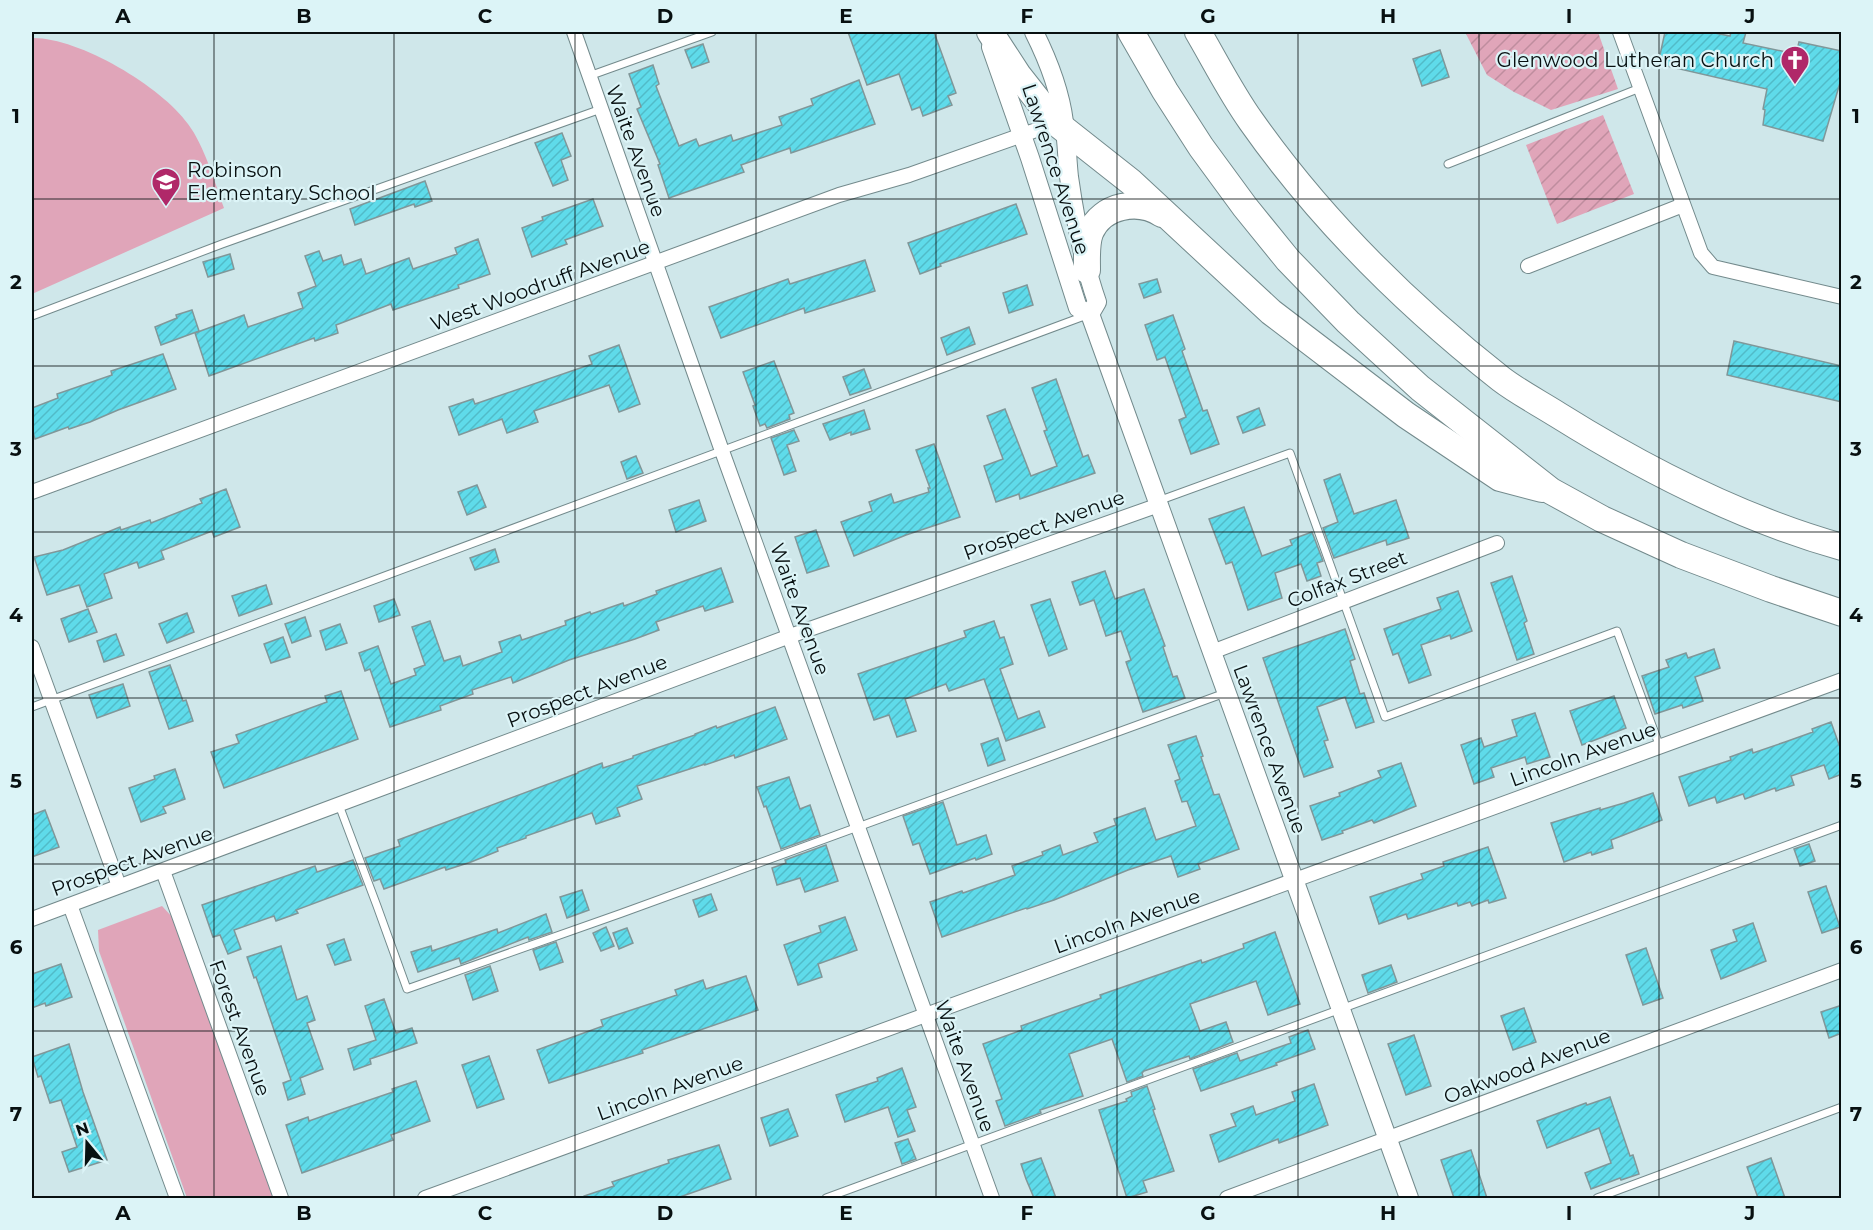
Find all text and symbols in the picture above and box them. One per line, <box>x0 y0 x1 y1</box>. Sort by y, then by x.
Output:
text: A <box>114 4 131 28</box>
text: B <box>296 4 312 28</box>
text: C <box>478 4 493 28</box>
text: D <box>657 4 673 28</box>
text: E <box>839 4 853 28</box>
text: F <box>1021 4 1034 28</box>
text: G <box>1200 4 1216 28</box>
text: H <box>1380 4 1396 28</box>
text: I <box>1566 4 1572 28</box>
text: J <box>1744 4 1755 28</box>
church icon: Glenwood Lutheran Church <box>1779 44 1811 86</box>
place label: Glenwood Lutheran Church <box>1497 48 1774 72</box>
street label: Lawrence Avenue <box>1017 81 1095 257</box>
street label: Waite Avenue <box>601 82 671 220</box>
text: 1 <box>12 104 20 128</box>
text: 1 <box>1852 104 1860 128</box>
place label: Robinson Elementary School <box>187 158 376 205</box>
school or university icon: Robinson Elementary School <box>150 166 182 208</box>
street label: West Woodruff Avenue <box>427 234 653 336</box>
text: 2 <box>10 270 22 294</box>
text: 2 <box>1850 270 1862 294</box>
text: 3 <box>9 437 22 461</box>
text: 3 <box>1849 437 1862 461</box>
street label: Prospect Avenue <box>960 485 1128 565</box>
street label: Waite Avenue <box>765 540 835 678</box>
street label: Colfax Street <box>1284 545 1410 613</box>
text: 4 <box>9 603 23 627</box>
text: 4 <box>1849 603 1863 627</box>
street label: Prospect Avenue <box>503 649 671 733</box>
street label: Lawrence Avenue <box>1228 661 1312 837</box>
street label: Lincoln Avenue <box>1507 716 1659 792</box>
text: 5 <box>10 769 22 793</box>
text: 5 <box>1850 769 1862 793</box>
street label: Prospect Avenue <box>48 821 216 901</box>
street label: Lincoln Avenue <box>1051 883 1203 959</box>
text: 6 <box>10 935 23 959</box>
text: 6 <box>1850 935 1863 959</box>
street label: Forest Avenue <box>204 957 276 1099</box>
street label: Waite Avenue <box>930 997 1000 1135</box>
street label: Oakwood Avenue <box>1440 1023 1614 1109</box>
street label: Lincoln Avenue <box>594 1050 746 1126</box>
text: 7 <box>10 1102 22 1126</box>
text: 7 <box>1850 1102 1862 1126</box>
north arrow <box>57 1113 117 1173</box>
text: N <box>73 1118 91 1140</box>
text: A <box>114 1201 131 1225</box>
text: B <box>296 1201 312 1225</box>
text: C <box>478 1201 493 1225</box>
text: D <box>657 1201 673 1225</box>
text: E <box>839 1201 853 1225</box>
text: F <box>1021 1201 1034 1225</box>
text: G <box>1200 1201 1216 1225</box>
text: H <box>1380 1201 1396 1225</box>
text: I <box>1566 1201 1572 1225</box>
text: J <box>1744 1201 1755 1225</box>

